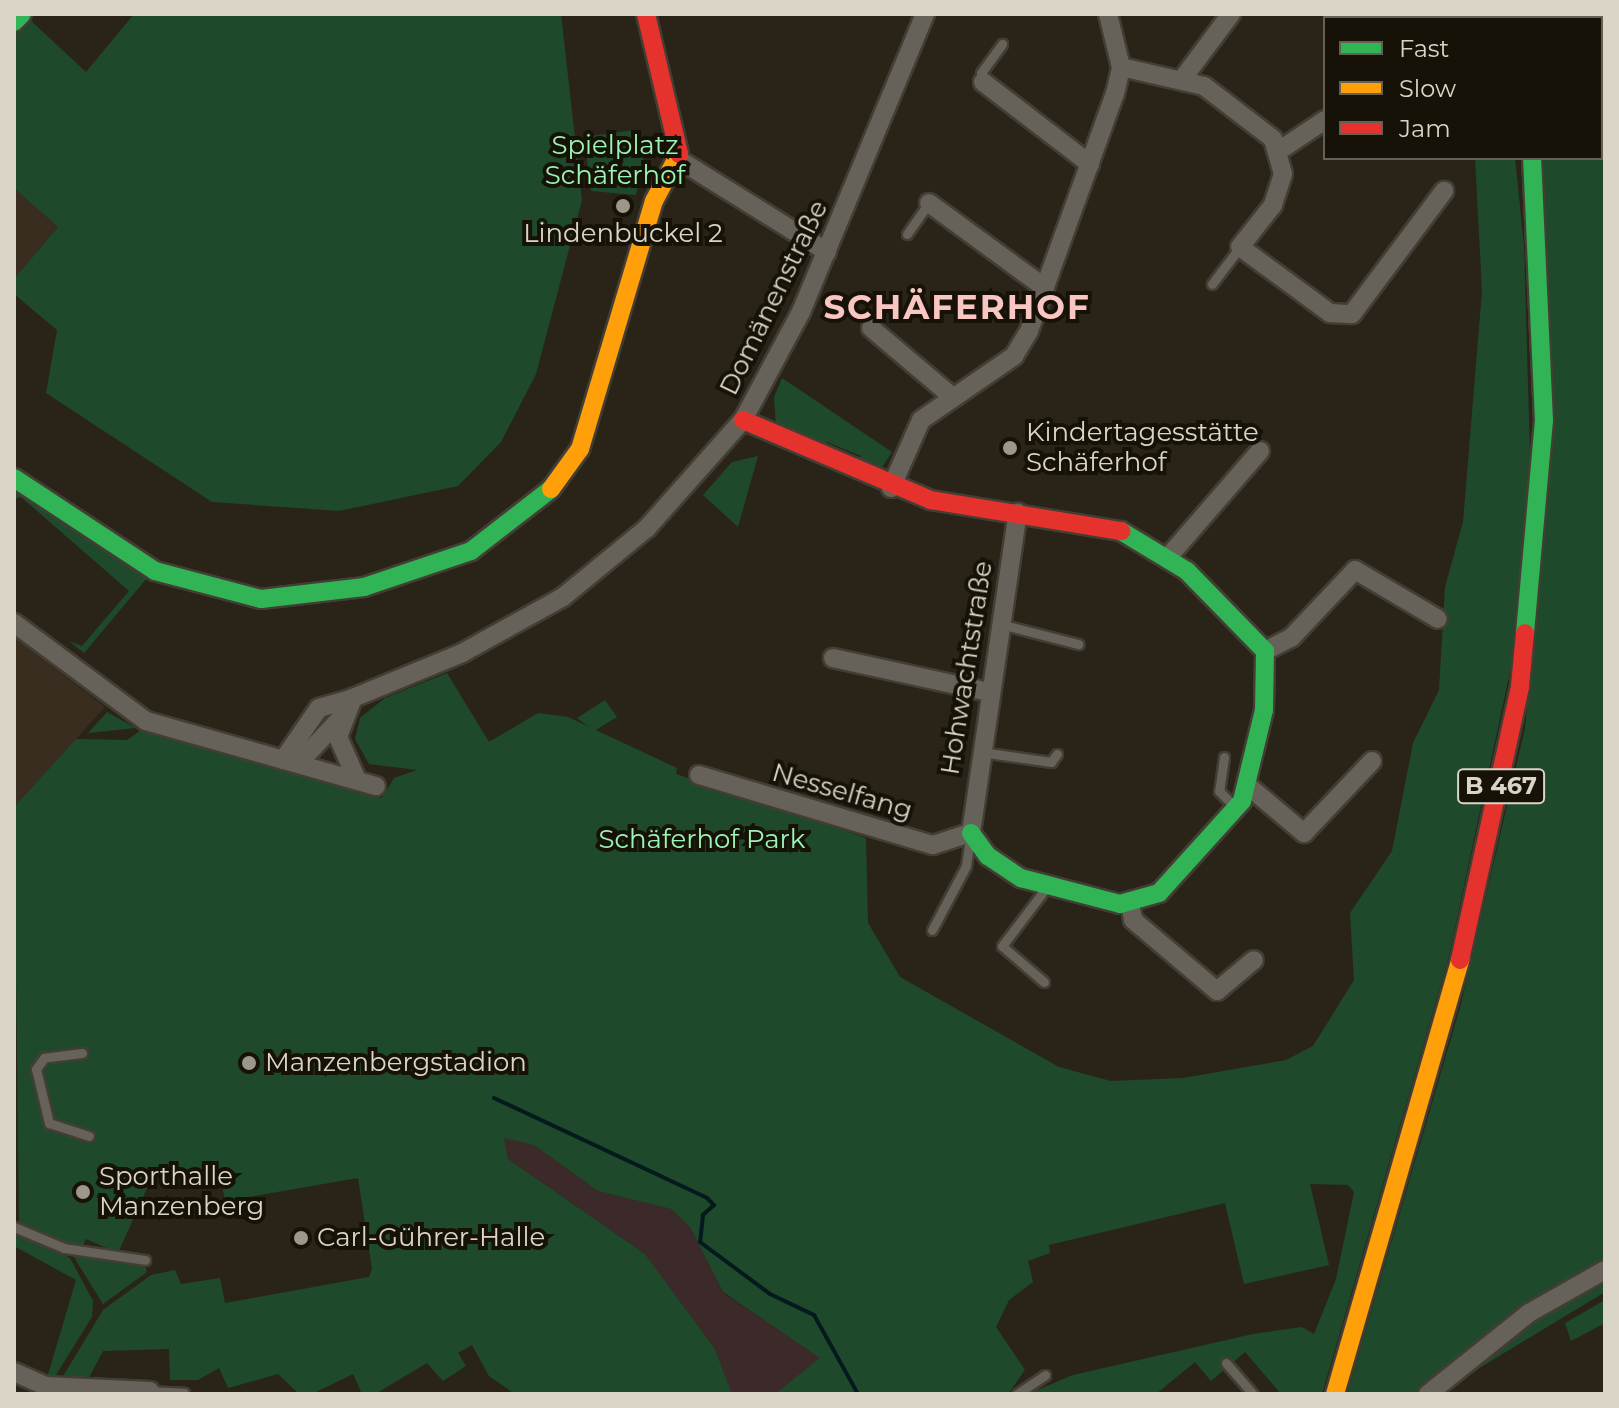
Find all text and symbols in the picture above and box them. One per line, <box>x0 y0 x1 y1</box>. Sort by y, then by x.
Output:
legend <box>1323 16 1603 160</box>
text: Fast <box>1399 34 1449 63</box>
text: Slow <box>1399 74 1456 103</box>
text: Jam <box>1399 114 1451 143</box>
park label: Spielplatz Schäferhof <box>545 130 685 192</box>
street label: Domänenstraße <box>713 196 835 400</box>
marker: Lindenbuckel 2 <box>614 197 632 215</box>
place label: Lindenbuckel 2 <box>523 218 723 250</box>
district label: SCHÄFERHOF <box>823 288 1091 328</box>
place label: Kindertagesstätte Schäferhof <box>1026 417 1259 478</box>
marker: Kindertagesstätte Schäferhof <box>1001 439 1019 457</box>
street label: Hohwachtstraße <box>935 559 999 777</box>
street label: Nesselfang <box>768 757 916 827</box>
road number: B 467 <box>1457 766 1545 806</box>
park label: Schäferhof Park <box>599 824 805 856</box>
place label: Manzenbergstadion <box>265 1047 527 1079</box>
marker: Manzenbergstadion <box>240 1054 258 1072</box>
place label: Sporthalle Manzenberg <box>99 1161 264 1222</box>
marker: Sporthalle Manzenberg <box>74 1183 92 1201</box>
place label: Carl-Gührer-Halle <box>317 1222 545 1254</box>
marker: Carl-Gührer-Halle <box>292 1229 310 1247</box>

